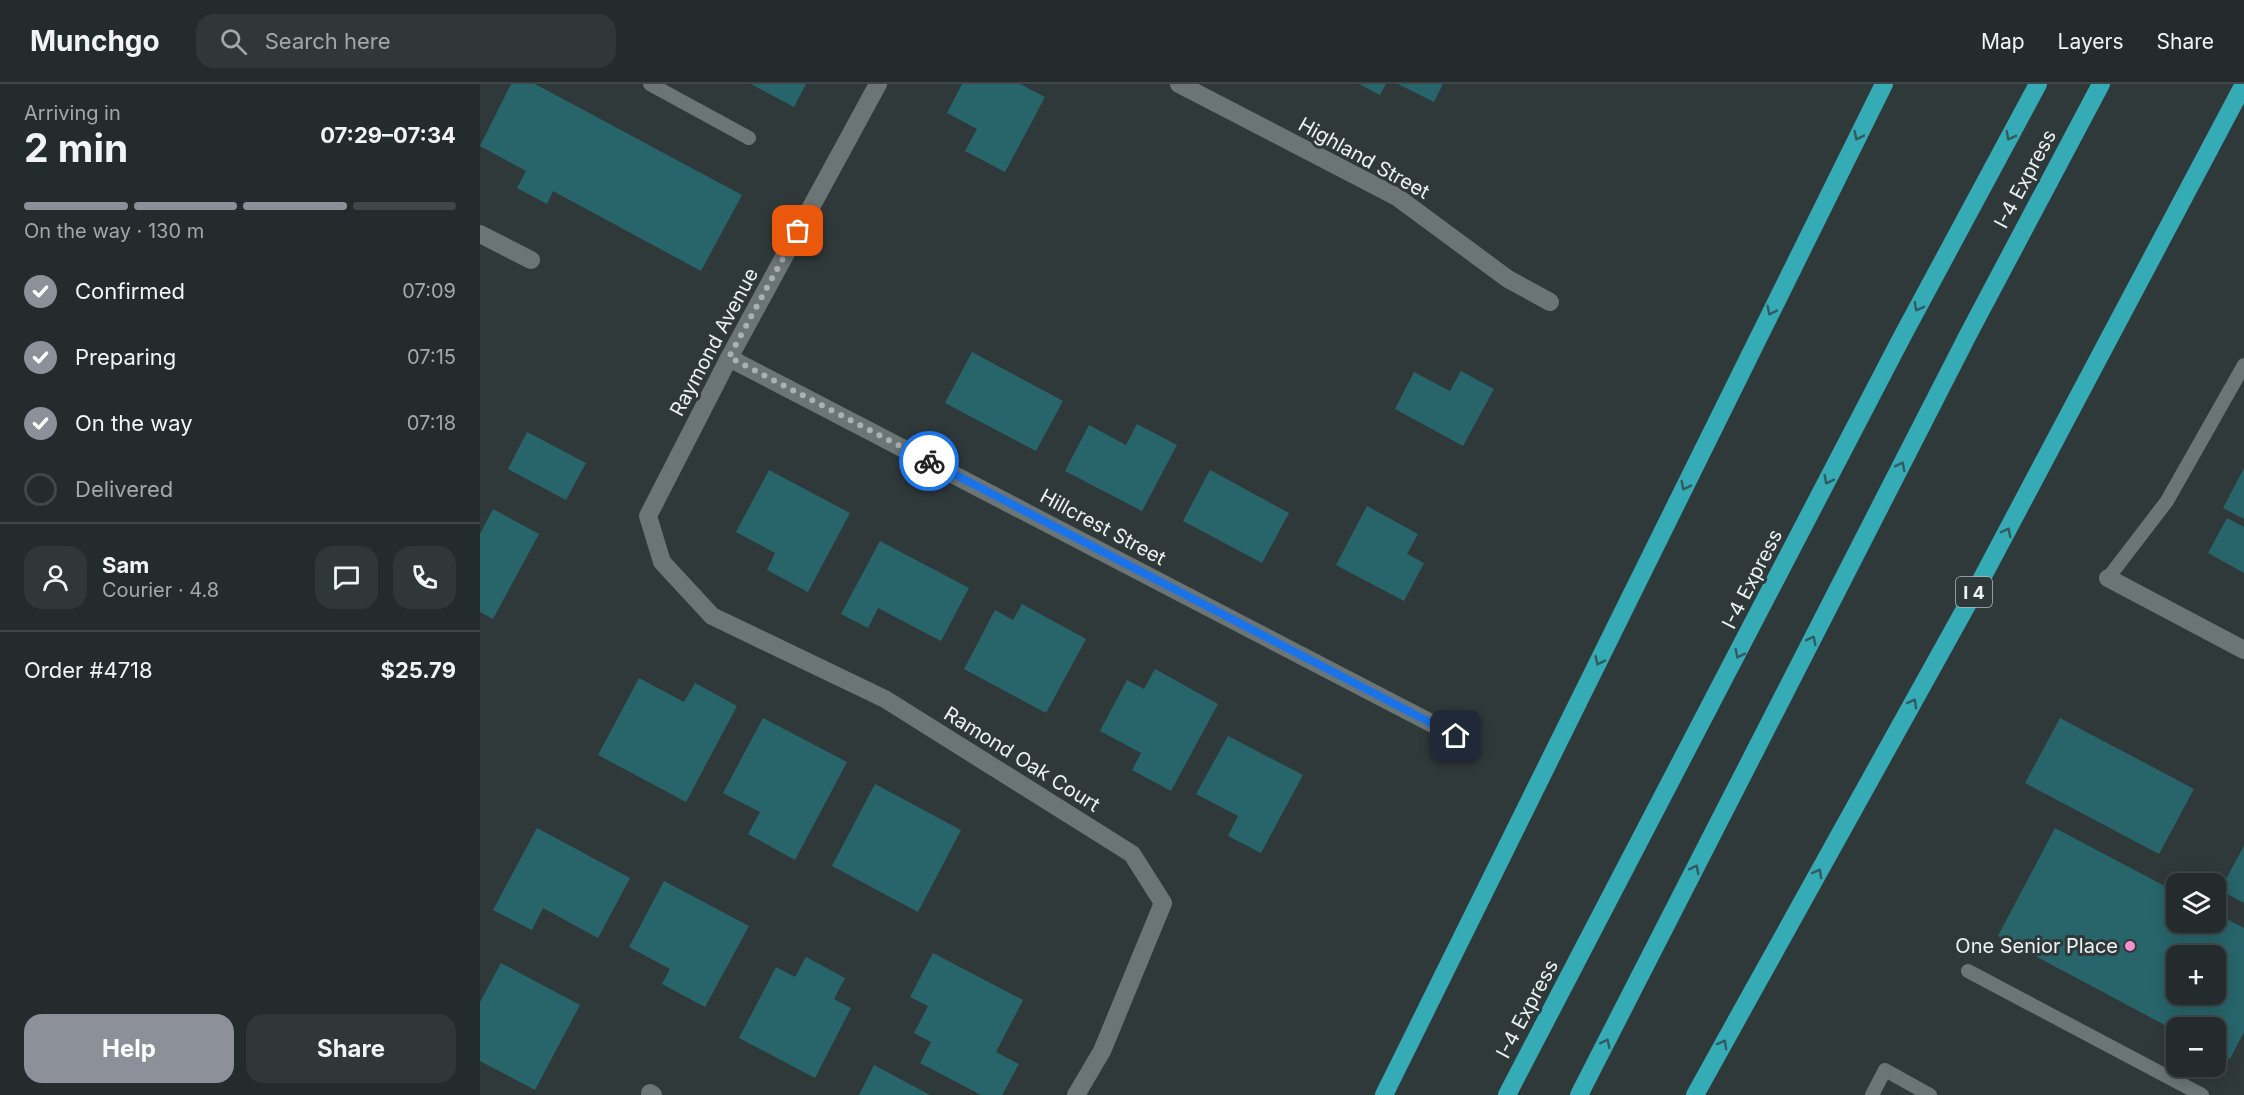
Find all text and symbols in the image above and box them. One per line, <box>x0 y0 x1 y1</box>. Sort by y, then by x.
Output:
search box <box>196 14 616 68</box>
text: Munchgo <box>30 24 160 58</box>
icon: search <box>217 25 250 58</box>
text: Search here <box>265 28 391 54</box>
text: Map <box>1981 29 2025 54</box>
text: Layers <box>2058 29 2124 54</box>
text: Share <box>2157 29 2214 54</box>
text: Arriving in <box>24 101 121 125</box>
street label: Highland Street <box>1294 112 1434 204</box>
text: 07:29–07:34 <box>320 122 456 148</box>
text: 2 min <box>24 124 128 171</box>
street label: I-4 Express <box>1989 126 2061 232</box>
one-way arrow <box>2006 129 2017 140</box>
one-way arrow <box>1853 130 1865 141</box>
pin <box>772 205 823 256</box>
icon: bag <box>781 214 814 247</box>
text: On the way · 130 m <box>24 219 204 243</box>
street label: Raymond Avenue <box>665 264 763 420</box>
icon: check <box>24 275 57 308</box>
text: Confirmed <box>75 278 185 304</box>
text: 07:09 <box>402 279 456 303</box>
one-way arrow <box>1914 301 1925 312</box>
one-way arrow <box>1767 305 1779 316</box>
icon: check <box>24 341 57 374</box>
text: Preparing <box>75 344 176 370</box>
text: 07:15 <box>407 345 456 369</box>
icon: check <box>24 407 57 440</box>
text: On the way <box>75 410 193 436</box>
text: 07:18 <box>407 411 456 435</box>
courier <box>899 431 959 491</box>
icon: bike <box>913 445 946 478</box>
one-way arrow <box>1894 462 1905 472</box>
one-way arrow <box>1824 474 1835 485</box>
text: Delivered <box>75 476 173 502</box>
one-way arrow <box>1681 480 1692 491</box>
street label: Hillcrest Street <box>1036 484 1170 570</box>
street label: I-4 Express <box>1717 525 1787 633</box>
one-way arrow <box>1999 527 2011 538</box>
button: person <box>24 546 87 609</box>
button: chat <box>315 546 378 609</box>
button: phone <box>393 546 456 609</box>
text: Sam <box>102 552 149 578</box>
road number: I 4 <box>1956 577 1992 607</box>
text: Courier · 4.8 <box>102 578 219 602</box>
one-way arrow <box>1805 635 1816 646</box>
one-way arrow <box>1734 647 1746 658</box>
one-way arrow <box>1594 655 1606 666</box>
text: Order #4718 <box>24 657 153 683</box>
text: $25.79 <box>381 657 456 683</box>
one-way arrow <box>1906 699 1917 709</box>
street label: Ramond Oak Court <box>940 701 1105 817</box>
pin <box>1430 710 1481 761</box>
icon: home <box>1439 719 1472 752</box>
one-way arrow <box>1687 865 1699 876</box>
one-way arrow <box>1811 869 1822 880</box>
map controls <box>2166 873 2226 1077</box>
button: layers <box>2166 873 2226 933</box>
place label: One Senior Place <box>1955 934 2118 958</box>
marker: One Senior Place <box>2123 939 2137 953</box>
button: + <box>2166 945 2226 1005</box>
street label: I-4 Express <box>1491 956 1563 1062</box>
button: Help <box>24 1014 234 1083</box>
button: Share <box>246 1014 456 1083</box>
button: − <box>2166 1017 2226 1077</box>
one-way arrow <box>1598 1038 1610 1049</box>
one-way arrow <box>1716 1040 1727 1050</box>

